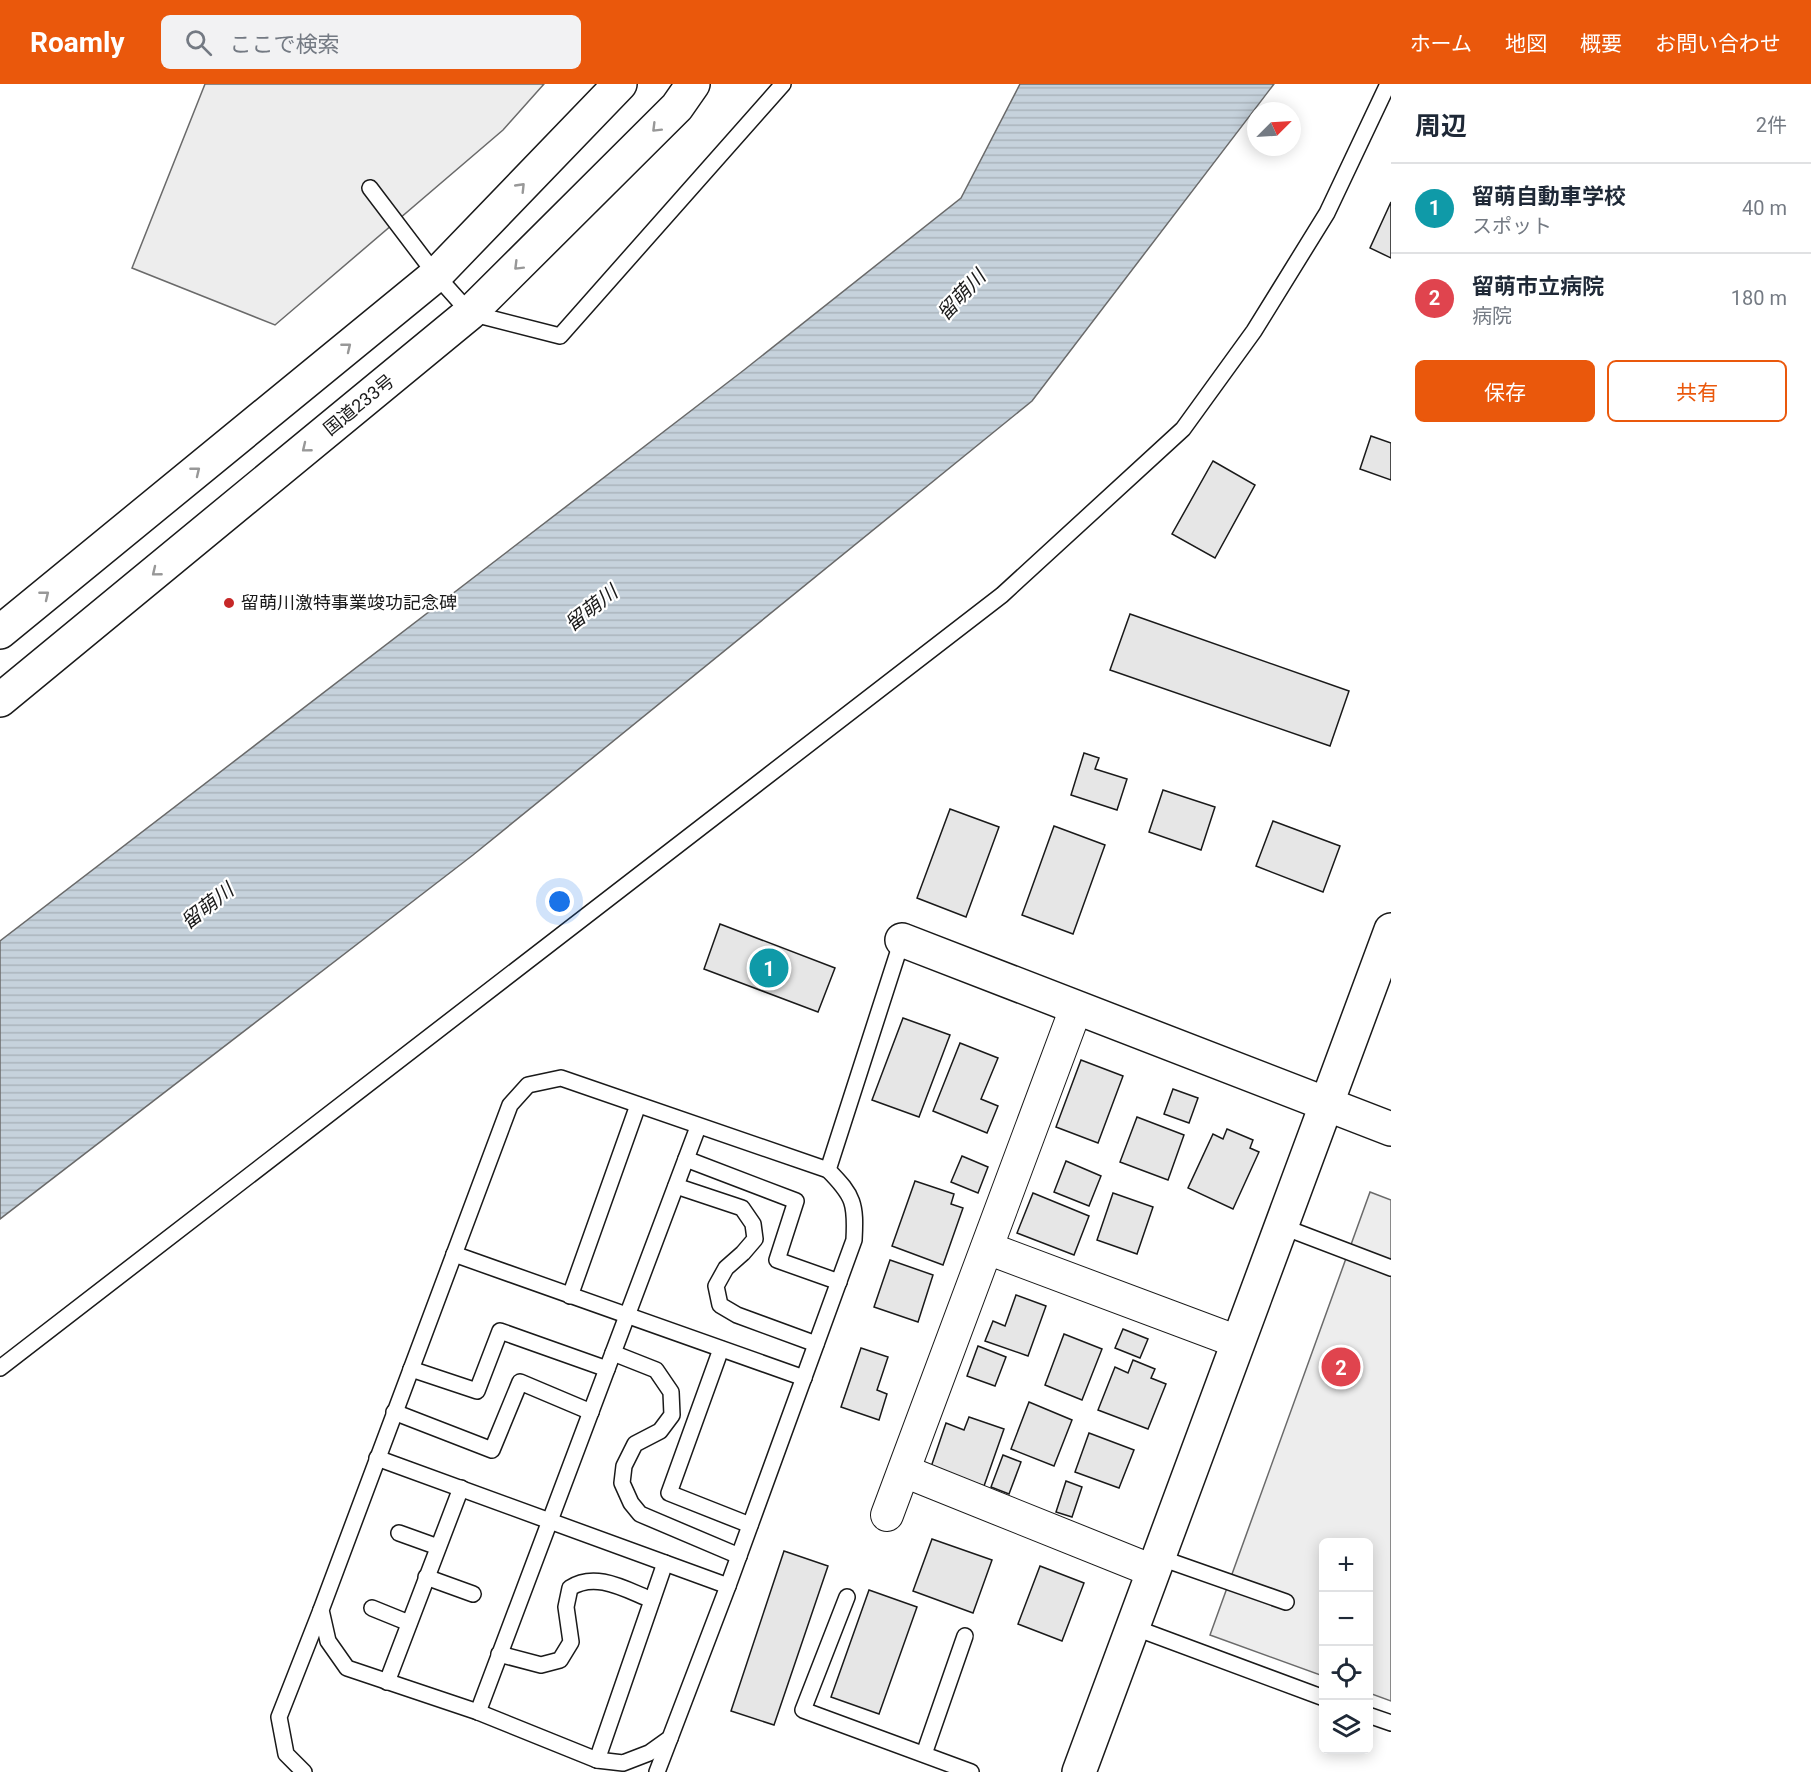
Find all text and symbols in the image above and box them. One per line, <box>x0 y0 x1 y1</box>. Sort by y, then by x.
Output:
search box <box>161 15 581 69</box>
text: Roamly <box>30 26 125 59</box>
icon: search <box>182 26 215 59</box>
text: ここで検索 <box>230 32 340 57</box>
text: ホーム <box>1410 32 1472 56</box>
text: 地図 <box>1505 32 1547 56</box>
text: 概要 <box>1580 32 1622 56</box>
text: お問い合わせ <box>1655 32 1781 56</box>
north arrow <box>1247 102 1301 156</box>
text: 周辺 <box>1415 111 1467 141</box>
text: 2件 <box>1756 113 1787 137</box>
one-way arrow <box>652 121 663 132</box>
one-way arrow <box>514 183 525 194</box>
text: 留萌自動車学校 <box>1472 184 1626 209</box>
text: 1 <box>1429 196 1440 220</box>
text: 40 m <box>1742 196 1787 220</box>
text: スポット <box>1472 214 1552 238</box>
one-way arrow <box>514 259 524 270</box>
water label: 留萌川 <box>932 263 992 325</box>
text: 留萌市立病院 <box>1472 274 1604 299</box>
text: 2 <box>1429 286 1440 310</box>
text: 180 m <box>1731 286 1787 310</box>
text: 病院 <box>1472 304 1512 328</box>
one-way arrow <box>340 344 351 355</box>
button: 保存 <box>1415 360 1595 422</box>
button: 共有 <box>1607 360 1787 422</box>
street label: 国道233号 <box>319 370 398 439</box>
one-way arrow <box>302 441 313 452</box>
one-way arrow <box>189 467 200 478</box>
one-way arrow <box>152 565 163 576</box>
water label: 留萌川 <box>560 579 624 636</box>
one-way arrow <box>38 591 49 602</box>
place label: 留萌川激特事業竣功記念碑 <box>241 592 457 613</box>
marker: 留萌川激特事業竣功記念碑 <box>222 596 236 610</box>
water label: 留萌川 <box>176 877 240 934</box>
your location <box>545 887 574 916</box>
pin: 1 <box>750 946 788 990</box>
pin: 2 <box>1322 1344 1360 1390</box>
map controls <box>1319 1538 1373 1754</box>
button: + <box>1319 1538 1373 1592</box>
button: − <box>1319 1592 1373 1646</box>
button: locate <box>1319 1646 1373 1700</box>
button: layers <box>1319 1700 1373 1754</box>

